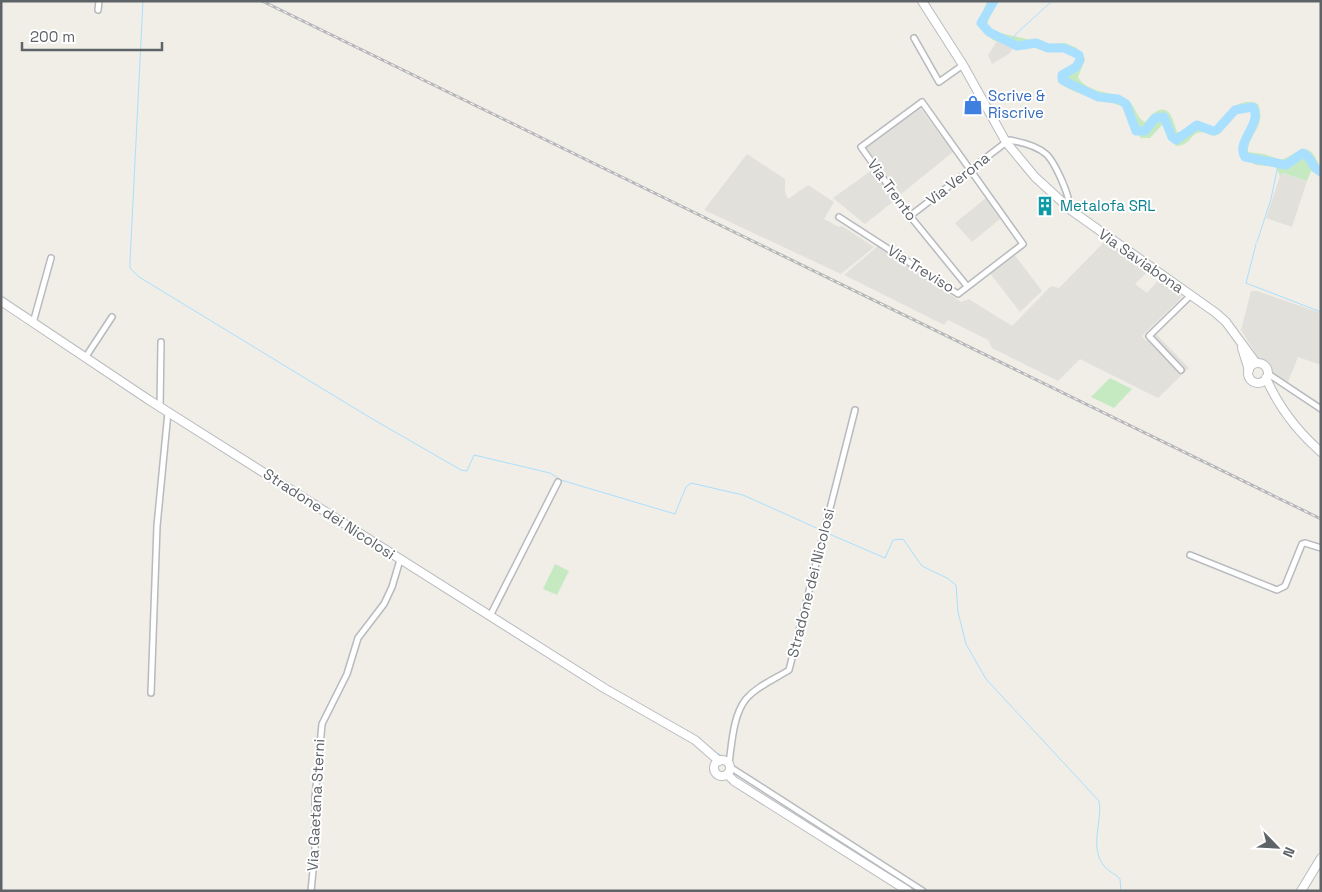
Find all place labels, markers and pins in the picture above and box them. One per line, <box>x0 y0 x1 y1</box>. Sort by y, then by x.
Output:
place label: Scrive & Riscrive <box>988 86 1045 122</box>
shop icon: Scrive & Riscrive <box>962 94 984 116</box>
building icon: Metalofa SRL <box>1034 195 1056 217</box>
place label: Metalofa SRL <box>1060 196 1156 215</box>

